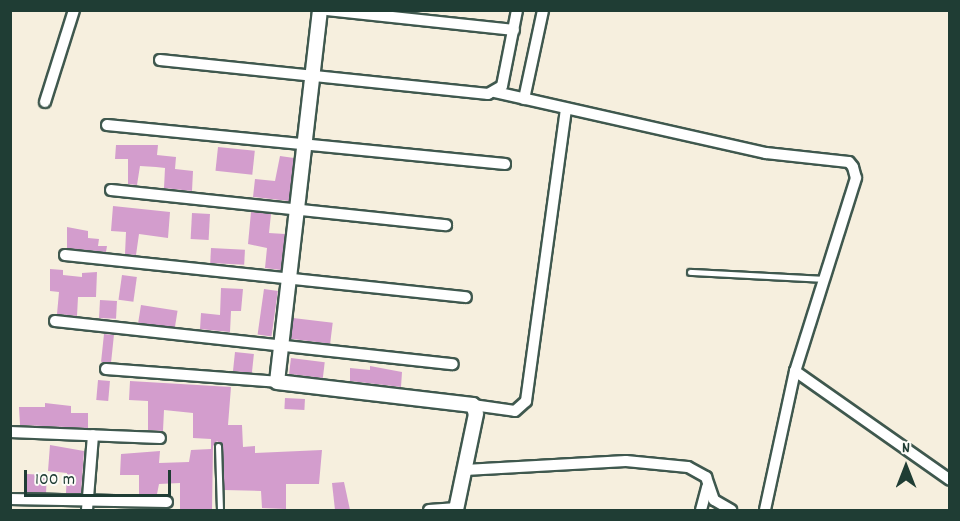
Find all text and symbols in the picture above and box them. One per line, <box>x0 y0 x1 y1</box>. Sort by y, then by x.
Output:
north arrow <box>876 437 936 497</box>
text: N <box>902 437 910 460</box>
scale bar <box>27 458 174 496</box>
text: 100 m <box>35 468 75 493</box>

